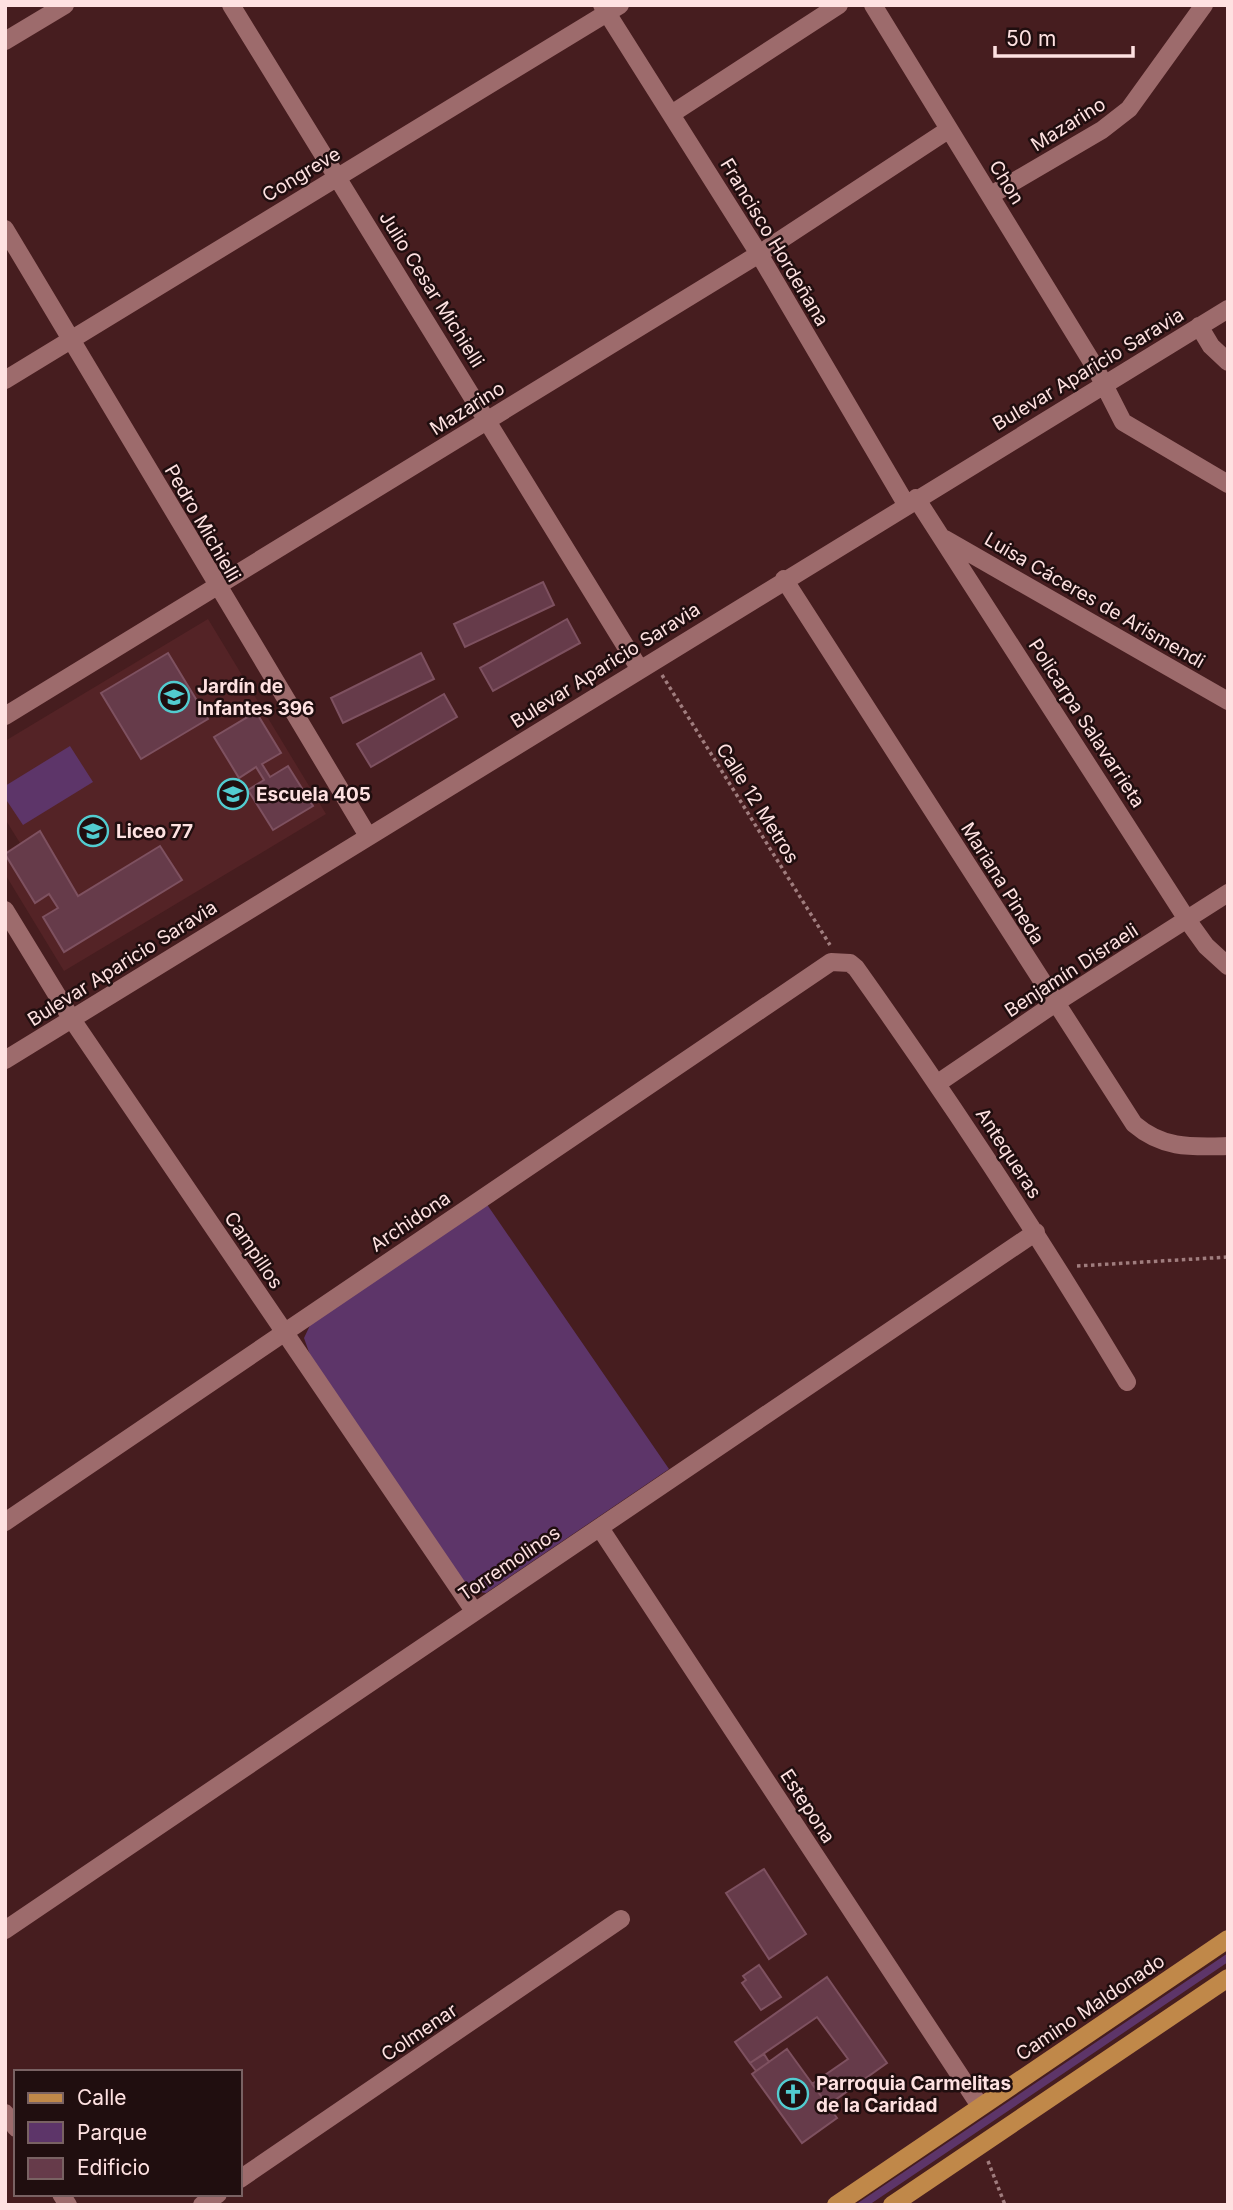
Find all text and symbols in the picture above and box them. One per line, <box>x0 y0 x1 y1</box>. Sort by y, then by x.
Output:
scale bar <box>995 14 1133 58</box>
text: 50 m <box>1006 26 1056 51</box>
street label: Mazarino <box>1027 93 1110 156</box>
street label: Congreve <box>258 142 345 207</box>
street label: Francisco Hordeñana <box>715 154 834 330</box>
street label: Chon <box>984 156 1029 209</box>
street label: Julio Cesar Michielli <box>374 207 489 371</box>
street label: Bulevar Aparicio Saravia <box>989 303 1188 436</box>
street label: Mazarino <box>426 377 509 440</box>
street label: Pedro Michielli <box>160 460 245 586</box>
street label: Luisa Cáceres de Arismendi <box>980 528 1209 673</box>
street label: Bulevar Aparicio Saravia <box>506 598 704 733</box>
street label: Policarpa Salavarrieta <box>1023 635 1150 812</box>
place label: Jardín de Infantes 396 <box>197 675 314 720</box>
school or university icon: Jardín de Infantes 396 <box>157 680 191 714</box>
street label: Calle 12 Metros <box>711 739 804 868</box>
school or university icon: Escuela 405 <box>216 777 250 811</box>
place label: Escuela 405 <box>256 783 371 806</box>
school or university icon: Liceo 77 <box>76 814 110 848</box>
street label: Mariana Pineda <box>956 818 1049 948</box>
place label: Liceo 77 <box>116 820 193 843</box>
street label: Bulevar Aparicio Saravia <box>23 896 221 1031</box>
street label: Benjamín Disraeli <box>1000 919 1142 1022</box>
street label: Antequeras <box>971 1104 1046 1203</box>
street label: Archidona <box>366 1186 455 1257</box>
street label: Campillos <box>219 1207 288 1293</box>
street label: Torremolinos <box>454 1521 564 1606</box>
street label: Estepona <box>775 1765 840 1848</box>
street label: Camino Maldonado <box>1012 1949 1169 2066</box>
street label: Colmenar <box>377 1999 462 2066</box>
legend <box>14 2070 242 2196</box>
place label: Parroquia Carmelitas de la Caridad <box>816 2072 1011 2117</box>
church icon: Parroquia Carmelitas de la Caridad <box>776 2077 810 2111</box>
text: Calle <box>77 2085 127 2110</box>
text: Parque <box>77 2120 147 2145</box>
text: Edificio <box>77 2155 150 2180</box>

